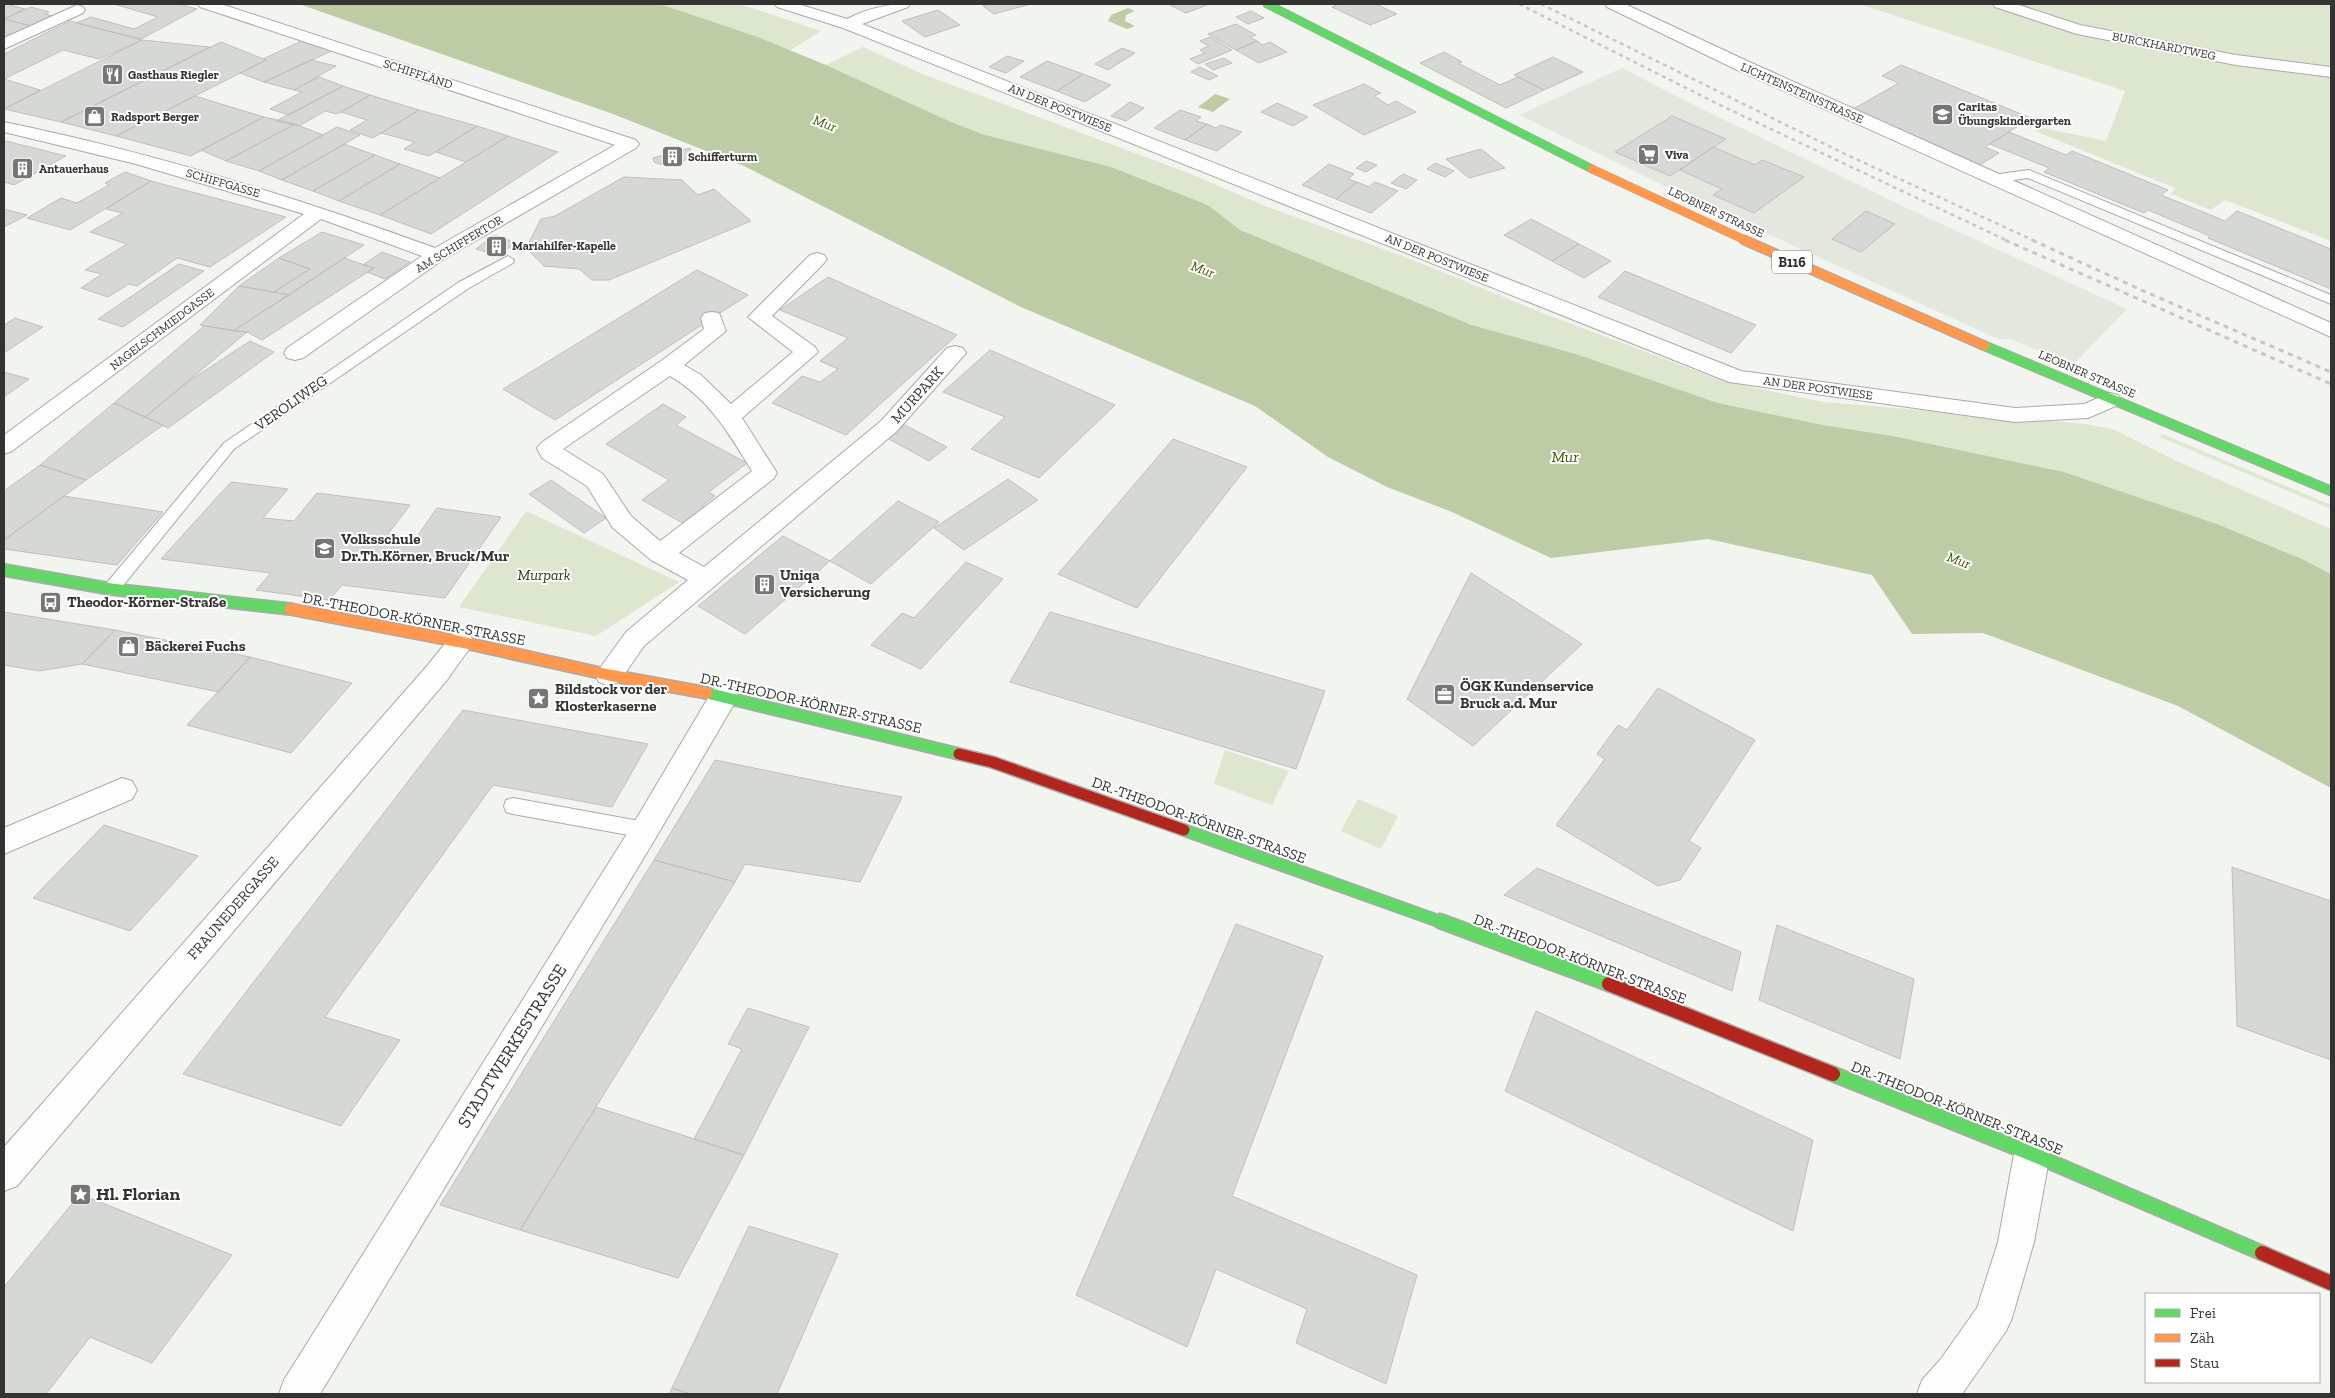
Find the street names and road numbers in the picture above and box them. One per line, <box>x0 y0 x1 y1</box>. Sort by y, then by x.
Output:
street label: BURCKHARDTWEG <box>2111 29 2217 63</box>
street label: SCHIFFLÄND <box>382 56 454 92</box>
street label: LICHTENSTEINSTRASSE <box>1738 60 1866 126</box>
street label: AN DER POSTWIESE <box>1006 81 1114 135</box>
street label: SCHIFFGASSE <box>184 166 262 200</box>
street label: LEOBNER STRASSE <box>1666 184 1766 240</box>
street label: AM SCHIFFERTOR <box>413 212 506 276</box>
street label: AN DER POSTWIESE <box>1383 231 1491 285</box>
road number: B116 <box>1772 250 1812 274</box>
street label: NAGELSCHMIEDGASSE <box>107 285 217 373</box>
street label: LEOBNER STRASSE <box>2036 347 2138 401</box>
street label: MURPARK <box>887 363 947 427</box>
street label: VEROLIWEG <box>250 371 331 435</box>
street label: AN DER POSTWIESE <box>1763 373 1873 403</box>
street label: DR.-THEODOR-KÖRNER-STRASSE <box>301 589 527 649</box>
street label: DR.-THEODOR-KÖRNER-STRASSE <box>699 669 924 737</box>
street label: DR.-THEODOR-KÖRNER-STRASSE <box>1089 773 1309 867</box>
street label: FRAUNEDERGASSE <box>183 853 283 963</box>
street label: DR.-THEODOR-KÖRNER-STRASSE <box>1471 910 1689 1008</box>
street label: STADTWERKESTRASSE <box>453 960 571 1132</box>
street label: DR.-THEODOR-KÖRNER-STRASSE <box>1849 1057 2066 1159</box>

